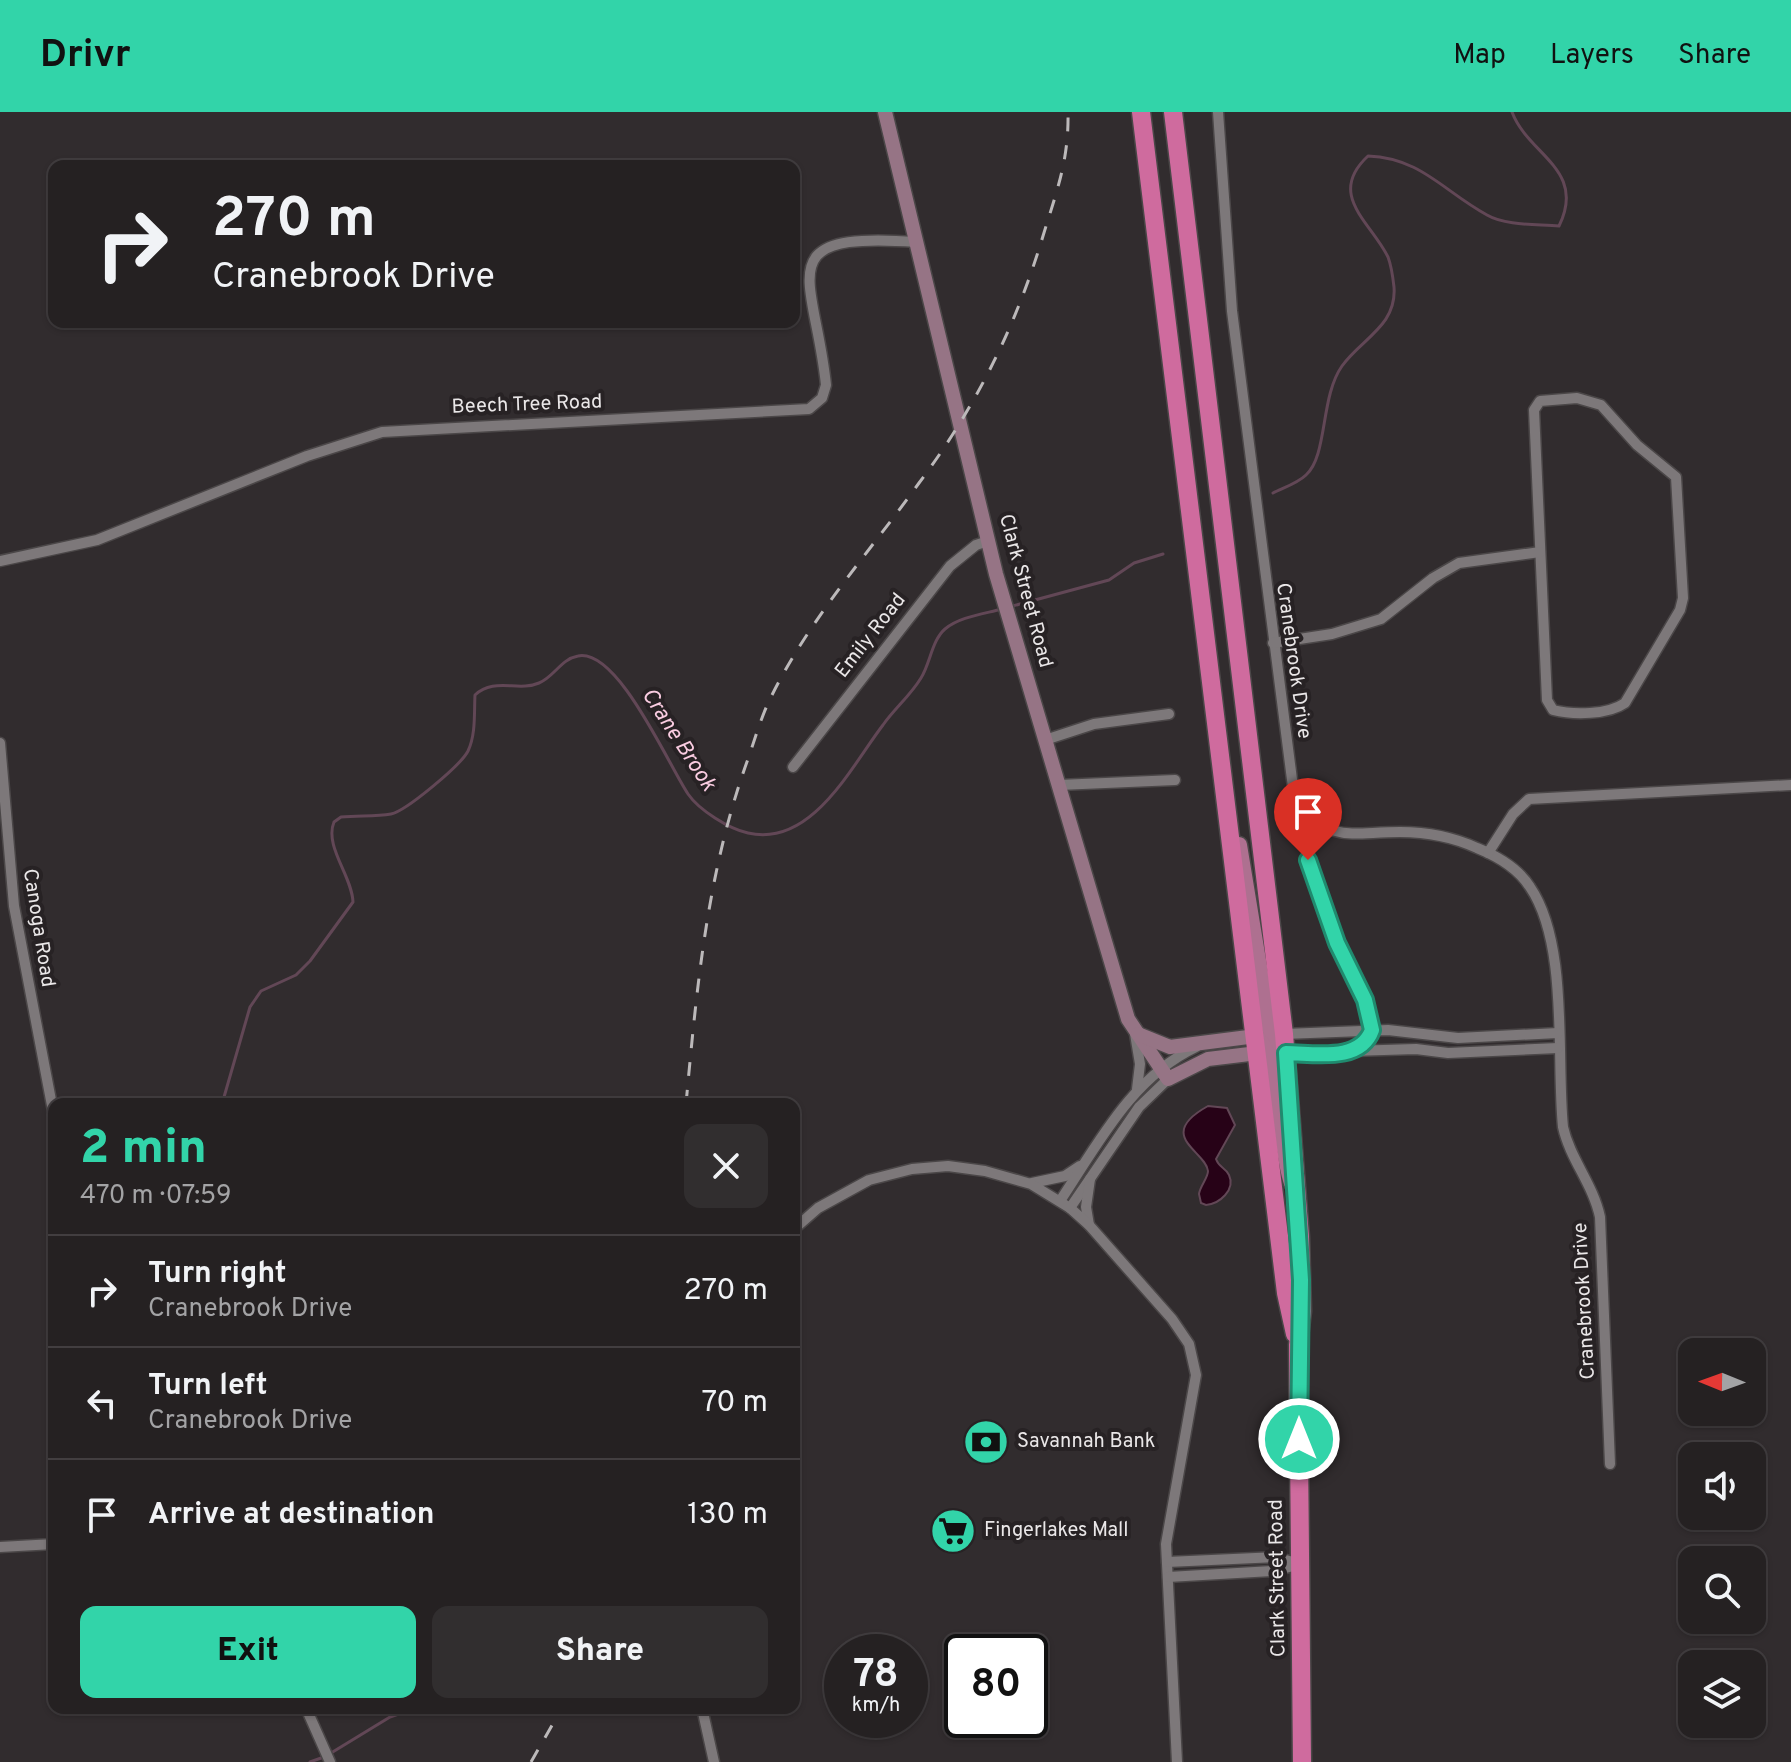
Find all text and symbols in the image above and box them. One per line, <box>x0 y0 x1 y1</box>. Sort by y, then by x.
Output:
text: Drivr <box>40 32 131 81</box>
text: Map <box>1453 38 1506 74</box>
text: Layers <box>1550 38 1634 74</box>
text: Share <box>1678 38 1751 74</box>
text: 270 m <box>212 186 376 256</box>
icon: right <box>80 192 184 296</box>
text: Cranebrook Drive <box>212 255 495 301</box>
street label: Beech Tree Road <box>451 389 603 421</box>
street label: Clark Street Road <box>992 511 1058 671</box>
street label: Cranebrook Drive <box>1269 581 1317 741</box>
street label: Emily Road <box>830 588 912 684</box>
water label: Crane Brook <box>635 683 722 797</box>
pin <box>1274 778 1342 860</box>
icon: arrive <box>1286 790 1330 834</box>
street label: Canoga Road <box>16 867 60 989</box>
text: 2 min <box>80 1120 207 1180</box>
button: close <box>684 1124 768 1208</box>
text: 470 m · 07:59 <box>80 1180 231 1213</box>
street label: Cranebrook Drive <box>1568 1222 1602 1380</box>
text: Turn right <box>148 1256 286 1293</box>
icon: right <box>80 1269 124 1313</box>
text: 270 m <box>683 1273 768 1310</box>
text: Cranebrook Drive <box>148 1293 352 1326</box>
north arrow <box>1678 1338 1766 1426</box>
map controls <box>1678 1338 1766 1738</box>
text: Turn left <box>148 1368 268 1405</box>
icon: left <box>80 1381 124 1425</box>
text: 70 m <box>702 1385 768 1422</box>
position arrow <box>1257 1397 1341 1481</box>
text: Cranebrook Drive <box>148 1405 352 1438</box>
bank icon: Savannah Bank <box>962 1418 1010 1466</box>
place label: Savannah Bank <box>1017 1429 1155 1455</box>
button: sound <box>1678 1442 1766 1530</box>
icon: arrive <box>80 1493 124 1537</box>
text: Arrive at destination <box>148 1497 434 1534</box>
text: 130 m <box>687 1497 768 1534</box>
street label: Clark Street Road <box>1264 1499 1292 1657</box>
supermarket icon: Fingerlakes Mall <box>929 1507 977 1555</box>
place label: Fingerlakes Mall <box>984 1518 1129 1544</box>
button: search <box>1678 1546 1766 1634</box>
button: Exit <box>80 1606 416 1698</box>
button: Share <box>432 1606 768 1698</box>
speed limit sign: 80 <box>944 1634 1048 1738</box>
button: layers <box>1678 1650 1766 1738</box>
text: 78 <box>853 1651 899 1701</box>
text: km/h <box>852 1693 900 1719</box>

